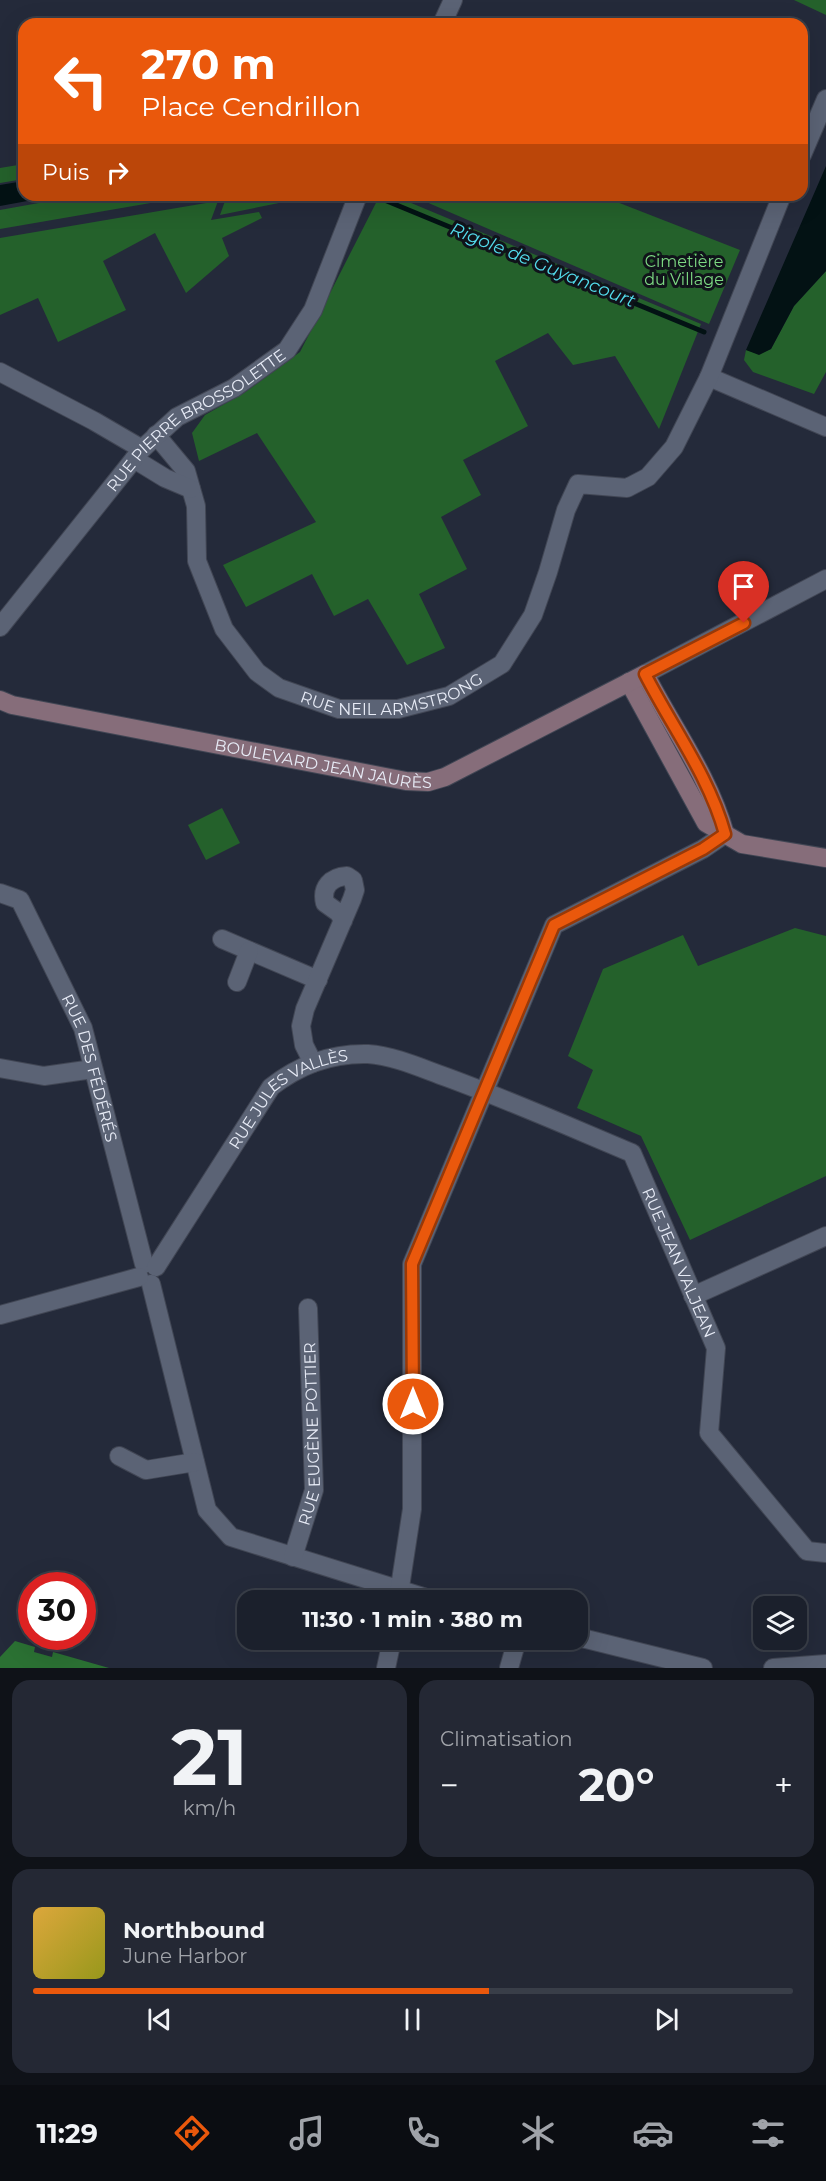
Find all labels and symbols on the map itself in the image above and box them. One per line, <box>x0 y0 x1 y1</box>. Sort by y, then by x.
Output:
water label: Rigole de Guyancourt <box>447 218 639 312</box>
park label: Cimetière du Village <box>644 252 724 289</box>
street label: RUE PIERRE BROSSOLETTE <box>102 345 289 495</box>
pin <box>718 561 769 623</box>
street label: RUE NEIL ARMSTRONG <box>298 668 486 719</box>
street label: BOULEVARD JEAN JAURÈS <box>213 735 433 792</box>
street label: RUE DES FÉDÉRÉS <box>58 991 122 1144</box>
street label: RUE JULES VALLÈS <box>225 1045 349 1152</box>
street label: RUE JEAN VALJEAN <box>639 1185 720 1340</box>
street label: RUE EUGÈNE POTTIER <box>294 1342 324 1527</box>
position arrow <box>381 1372 445 1436</box>
speed limit sign: 30 <box>18 1572 96 1650</box>

